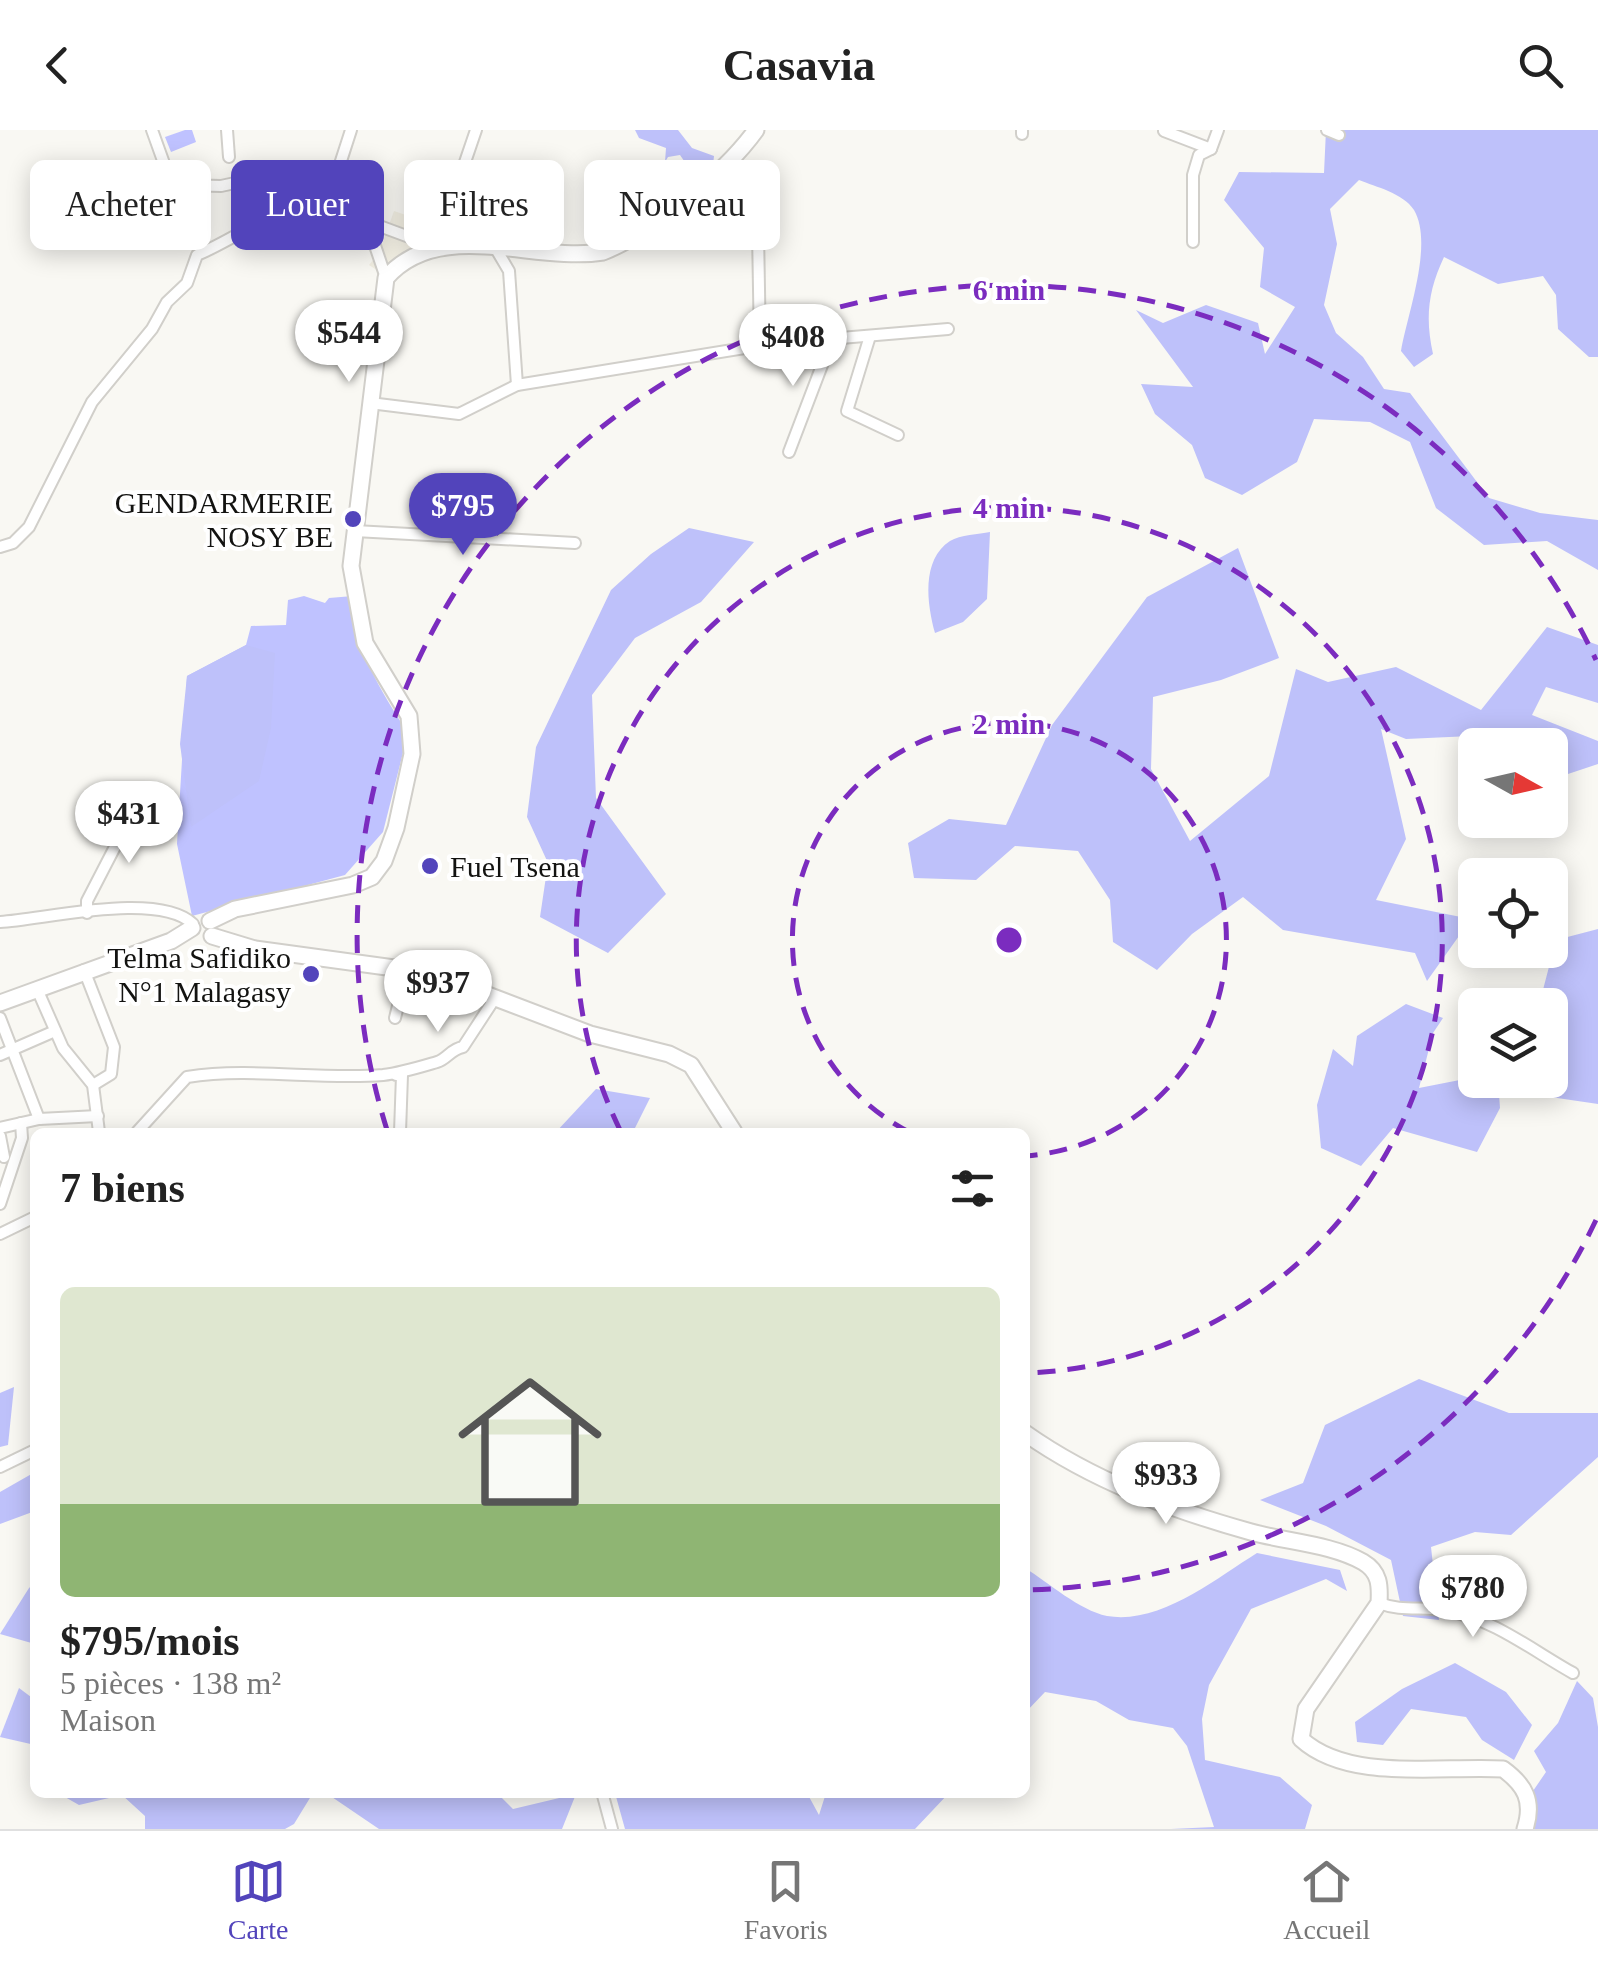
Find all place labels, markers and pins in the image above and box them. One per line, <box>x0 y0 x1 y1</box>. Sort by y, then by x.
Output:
pin: $544 <box>290 300 408 385</box>
pin: $408 <box>734 304 852 389</box>
pin: $795 <box>404 473 522 558</box>
place label: GENDARMERIE NOSY BE <box>115 486 333 553</box>
marker: GENDARMERIE NOSY BE <box>342 508 364 530</box>
pin: $431 <box>70 781 188 866</box>
place label: Fuel Tsena <box>450 850 580 883</box>
marker: Fuel Tsena <box>419 855 441 877</box>
centre of rings <box>991 922 1027 958</box>
place label: Telma Safidiko N°1 Malagasy <box>107 941 291 1008</box>
pin: $937 <box>379 950 497 1035</box>
marker: Telma Safidiko N°1 Malagasy <box>300 963 322 985</box>
pin: $933 <box>1107 1442 1225 1527</box>
pin: $780 <box>1414 1555 1532 1640</box>

